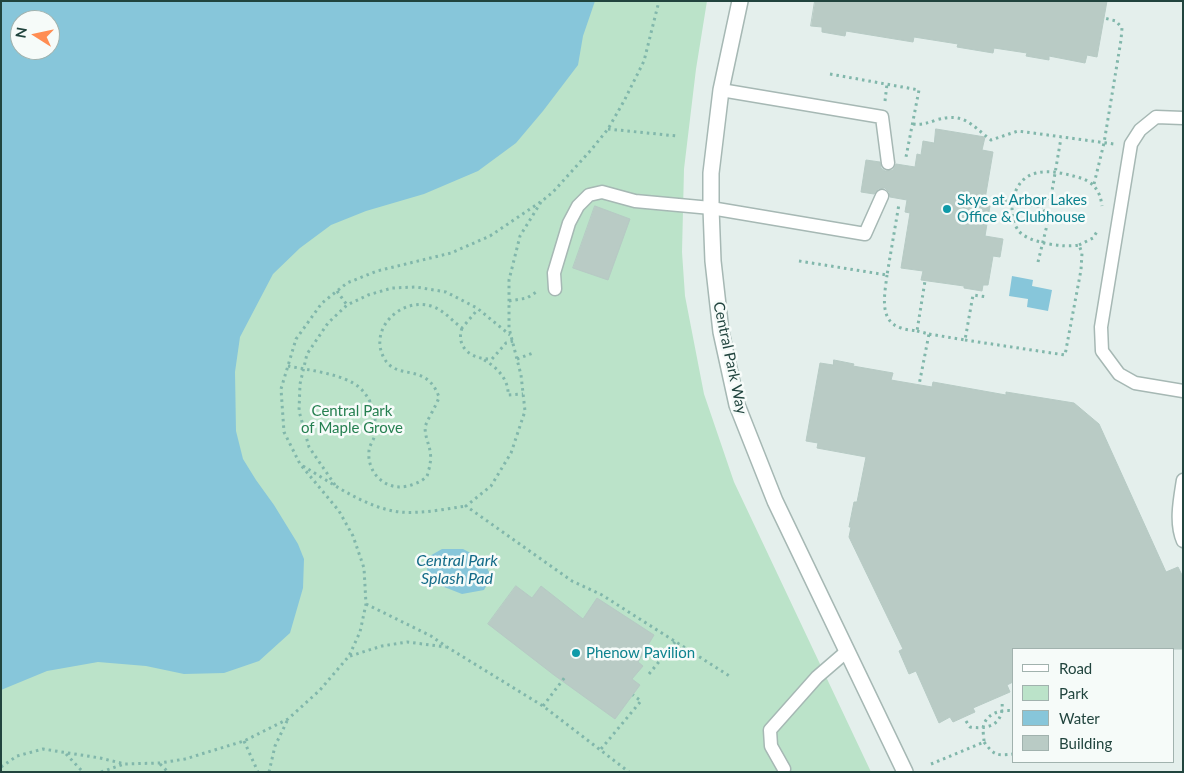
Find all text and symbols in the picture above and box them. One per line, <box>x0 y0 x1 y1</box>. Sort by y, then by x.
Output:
north arrow <box>10 10 60 60</box>
text: N <box>11 26 30 39</box>
place label: Skye at Arbor Lakes Office & Clubhouse <box>957 191 1087 226</box>
marker: Skye at Arbor Lakes Office & Clubhouse <box>941 203 953 215</box>
street label: Central Park Way <box>709 300 751 416</box>
park label: Central Park of Maple Grove <box>301 402 403 437</box>
water label: Central Park Splash Pad <box>416 551 498 589</box>
place label: Phenow Pavilion <box>586 644 695 662</box>
marker: Phenow Pavilion <box>570 647 582 659</box>
legend <box>1012 648 1174 763</box>
text: Road <box>1059 659 1092 677</box>
text: Park <box>1059 684 1088 702</box>
text: Water <box>1059 709 1100 727</box>
text: Building <box>1059 734 1112 752</box>

